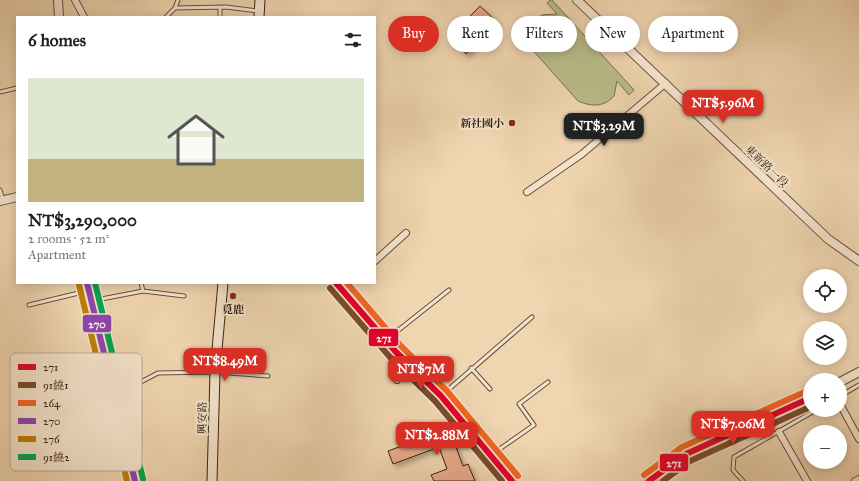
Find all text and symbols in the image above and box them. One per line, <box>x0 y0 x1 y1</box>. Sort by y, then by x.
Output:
chip: Buy <box>388 16 439 52</box>
chip: Rent <box>447 16 503 52</box>
chip: Filters <box>511 16 577 52</box>
chip: New <box>585 16 640 52</box>
chip: Apartment <box>648 16 738 52</box>
icon: filters <box>342 29 364 51</box>
text: 6 homes <box>28 30 86 51</box>
pin: NT$5.96M <box>682 90 764 124</box>
text: NT$5.96M <box>691 95 755 111</box>
icon: home <box>160 104 232 176</box>
pin: NT$3.29M <box>563 113 645 147</box>
place label: 新社國小 <box>460 117 504 130</box>
marker: 新社國小 <box>507 118 517 128</box>
text: NT$3.29M <box>573 118 635 134</box>
street label: 東新路一段 <box>742 143 791 190</box>
text: NT$3,290,000 <box>28 210 137 231</box>
text: 2 rooms · 52 m² <box>28 231 109 247</box>
text: Apartment <box>28 247 86 263</box>
map controls <box>803 269 847 469</box>
button: locate <box>803 269 847 313</box>
marker: 覓鹿 <box>228 291 238 301</box>
place label: 覓鹿 <box>222 303 244 316</box>
line badge: 270 <box>82 314 112 333</box>
text: 270 <box>88 318 106 331</box>
button: layers <box>803 321 847 365</box>
line badge: 271 <box>368 328 399 347</box>
text: 271 <box>376 332 392 345</box>
pin: NT$8.49M <box>184 348 266 382</box>
legend <box>10 353 142 471</box>
text: NT$8.49M <box>192 353 258 369</box>
pin: NT$7M <box>393 356 449 390</box>
text: 271 <box>43 361 58 374</box>
text: NT$7M <box>397 361 445 377</box>
button: + <box>803 373 847 417</box>
text: 91繞1 <box>43 379 69 392</box>
text: 264 <box>43 397 61 410</box>
street label: 興安路 <box>196 401 209 435</box>
pin: NT$7.06M <box>692 411 774 445</box>
text: 270 <box>43 415 60 428</box>
text: NT$7.06M <box>701 416 765 432</box>
pin: NT$2.88M <box>396 422 478 456</box>
button: − <box>803 425 847 469</box>
text: NT$2.88M <box>405 427 469 443</box>
text: 276 <box>43 433 60 446</box>
text: 91繞2 <box>43 451 70 464</box>
line badge: 271 <box>659 453 689 472</box>
text: 271 <box>666 457 682 470</box>

